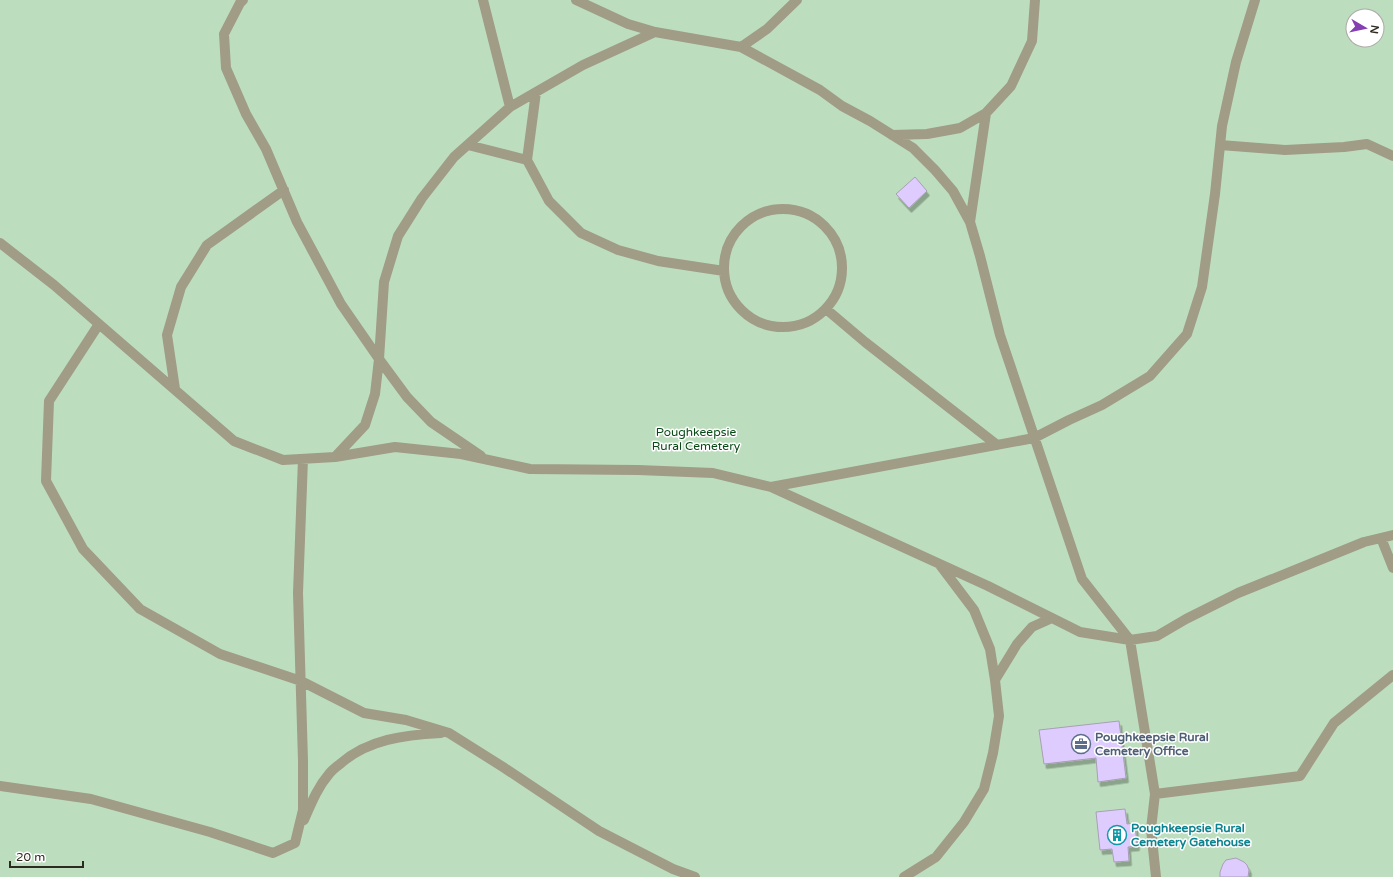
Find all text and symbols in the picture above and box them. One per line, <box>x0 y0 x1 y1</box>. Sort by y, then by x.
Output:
north arrow <box>1345 8 1385 48</box>
text: N <box>1367 24 1381 35</box>
park label: Poughkeepsie Rural Cemetery <box>652 425 741 453</box>
place label: Poughkeepsie Rural Cemetery Office <box>1095 730 1209 759</box>
office icon: Poughkeepsie Rural Cemetery Office <box>1070 733 1092 755</box>
place label: Poughkeepsie Rural Cemetery Gatehouse <box>1131 821 1251 850</box>
building icon: Poughkeepsie Rural Cemetery Gatehouse <box>1106 824 1128 846</box>
scale bar <box>10 843 83 869</box>
text: 20 m <box>16 850 45 864</box>

